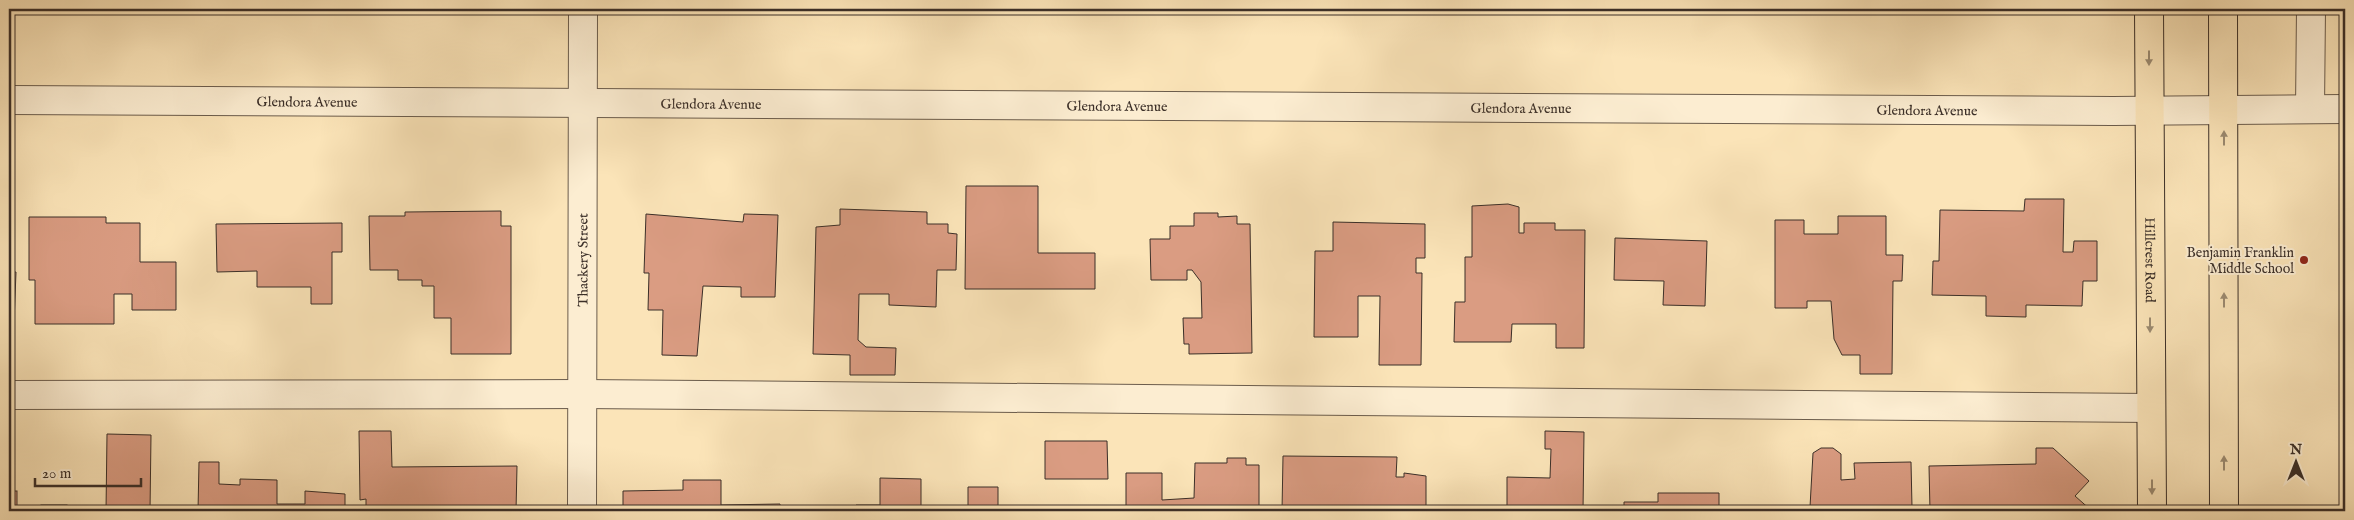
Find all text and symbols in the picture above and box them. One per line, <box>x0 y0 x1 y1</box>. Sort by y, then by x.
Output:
one-way arrow <box>2145 50 2153 66</box>
street label: Glendora Avenue <box>256 93 358 112</box>
street label: Glendora Avenue <box>660 95 762 114</box>
street label: Glendora Avenue <box>1066 98 1168 116</box>
street label: Glendora Avenue <box>1470 100 1572 118</box>
street label: Glendora Avenue <box>1876 102 1978 120</box>
one-way arrow <box>2220 129 2228 145</box>
street label: Thackery Street <box>574 213 593 307</box>
street label: Hillcrest Road <box>2140 217 2159 303</box>
place label: Benjamin Franklin Middle School <box>2187 244 2295 278</box>
marker: Benjamin Franklin Middle School <box>2298 254 2310 266</box>
one-way arrow <box>2220 292 2228 308</box>
one-way arrow <box>2146 317 2154 333</box>
north arrow <box>2272 438 2322 488</box>
text: N <box>2289 441 2302 459</box>
one-way arrow <box>2220 454 2228 470</box>
scale bar <box>35 455 141 487</box>
text: 20 m <box>42 464 72 483</box>
one-way arrow <box>2148 480 2156 496</box>

